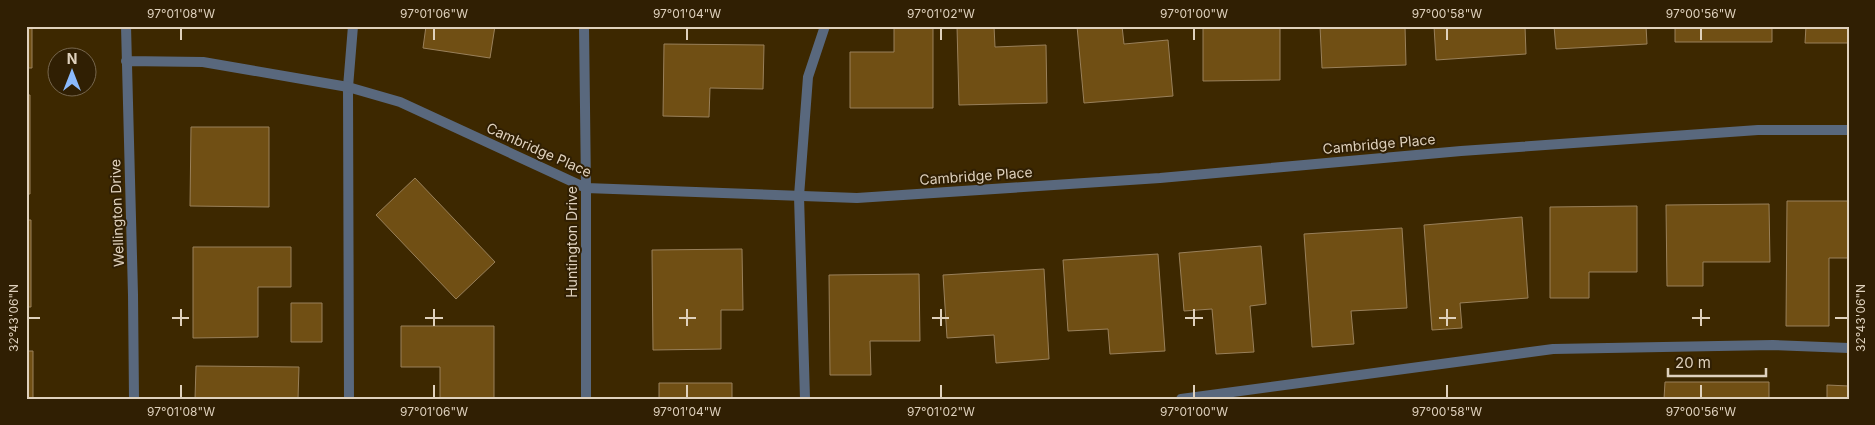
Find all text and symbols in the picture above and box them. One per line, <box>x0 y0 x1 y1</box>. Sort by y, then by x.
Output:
text: 97°01'08"W <box>147 6 215 21</box>
text: 97°01'06"W <box>400 6 468 21</box>
text: 97°01'04"W <box>653 6 721 21</box>
text: 97°01'02"W <box>907 6 975 21</box>
text: 97°01'00"W <box>1160 6 1228 21</box>
text: 97°00'58"W <box>1412 6 1482 21</box>
text: 97°00'56"W <box>1666 6 1736 21</box>
north arrow <box>48 48 98 98</box>
text: N <box>67 50 77 67</box>
street label: Cambridge Place <box>484 119 594 180</box>
street label: Cambridge Place <box>1322 130 1436 157</box>
street label: Wellington Drive <box>106 159 127 267</box>
street label: Cambridge Place <box>919 163 1033 188</box>
street label: Huntington Drive <box>563 186 580 298</box>
text: 32°43'06"N <box>6 284 21 352</box>
text: 32°43'06"N <box>1853 284 1868 352</box>
scale bar <box>1668 345 1765 377</box>
text: 20 m <box>1675 353 1711 372</box>
text: 97°01'08"W <box>147 404 215 419</box>
text: 97°01'06"W <box>400 404 468 419</box>
text: 97°01'04"W <box>653 404 721 419</box>
text: 97°01'02"W <box>907 404 975 419</box>
text: 97°01'00"W <box>1160 404 1228 419</box>
text: 97°00'58"W <box>1412 404 1482 419</box>
text: 97°00'56"W <box>1666 404 1736 419</box>

